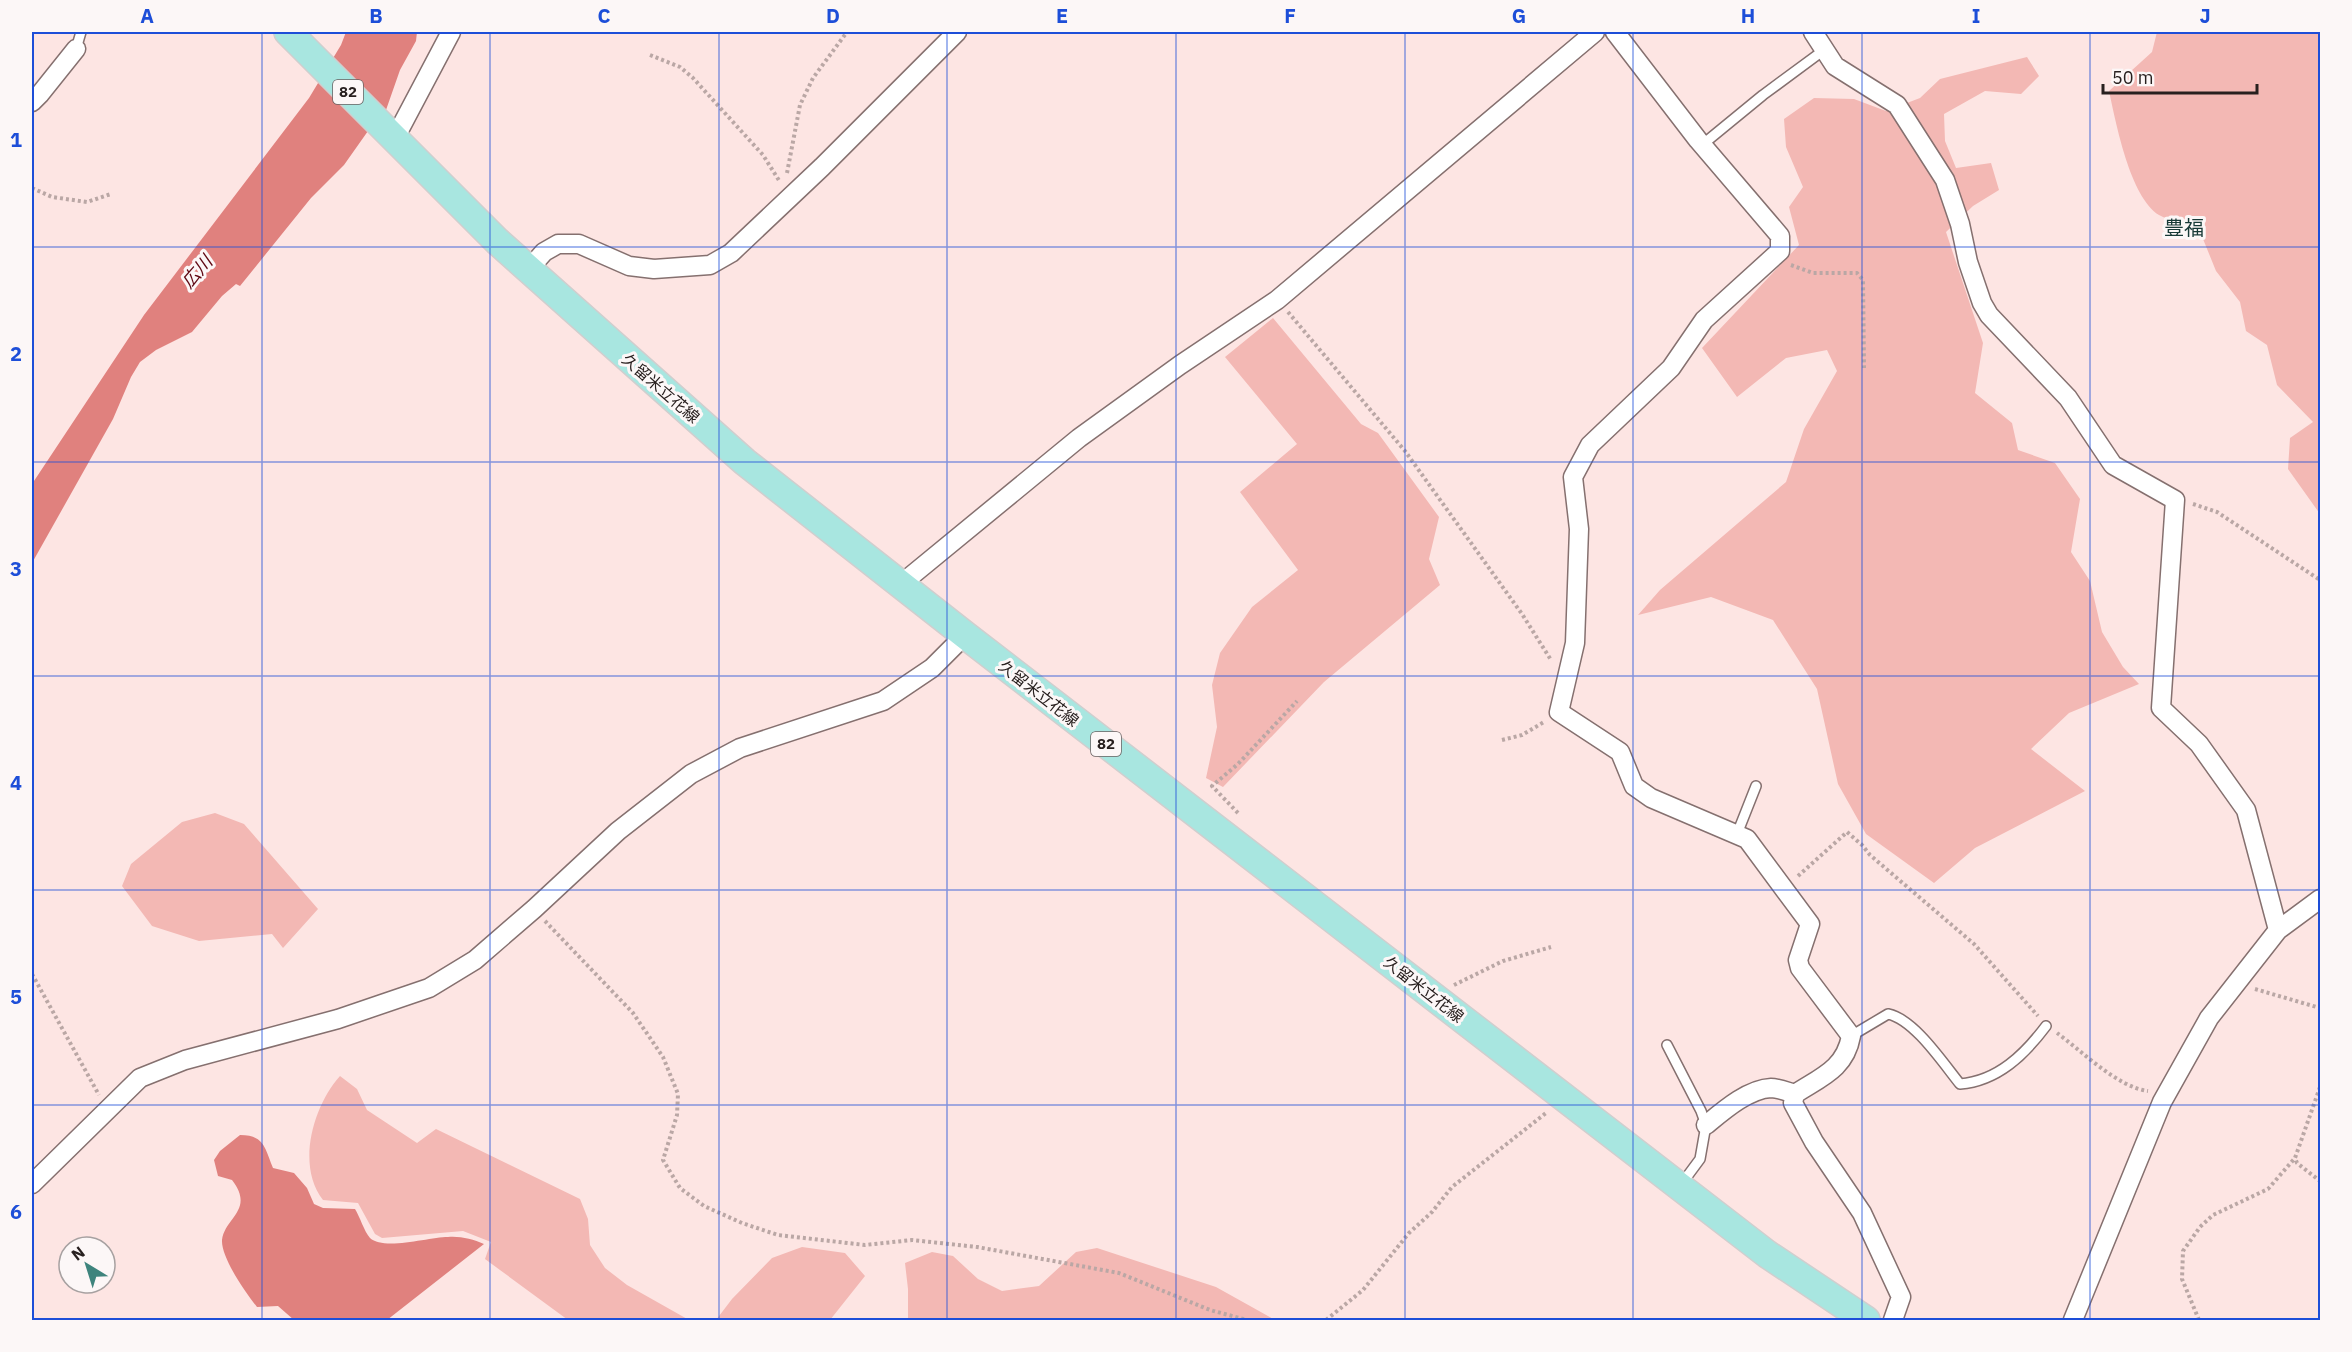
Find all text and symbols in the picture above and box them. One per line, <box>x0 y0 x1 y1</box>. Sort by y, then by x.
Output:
text: A <box>140 2 154 29</box>
text: B <box>369 2 383 29</box>
text: C <box>597 2 611 29</box>
text: D <box>826 2 840 29</box>
text: E <box>1056 2 1068 29</box>
text: F <box>1284 2 1296 29</box>
text: G <box>1512 2 1526 29</box>
text: H <box>1741 2 1755 29</box>
text: I <box>1972 2 1980 29</box>
text: J <box>2199 2 2211 29</box>
scale bar <box>2103 57 2258 95</box>
text: 50 m <box>2112 66 2154 89</box>
road number: 82 <box>333 80 363 104</box>
text: 1 <box>10 126 22 153</box>
district label: 豊福 <box>2164 214 2204 241</box>
water label: 広川 <box>176 249 218 293</box>
text: 2 <box>10 340 22 367</box>
street label: 久留米立花線 <box>618 349 704 427</box>
text: 3 <box>10 555 22 582</box>
street label: 久留米立花線 <box>995 656 1083 730</box>
road number: 82 <box>1091 732 1121 756</box>
text: 4 <box>10 769 22 796</box>
street label: 久留米立花線 <box>1380 952 1468 1026</box>
text: 5 <box>10 983 22 1010</box>
text: 6 <box>10 1198 22 1225</box>
north arrow <box>57 1235 117 1295</box>
text: N <box>67 1242 88 1265</box>

